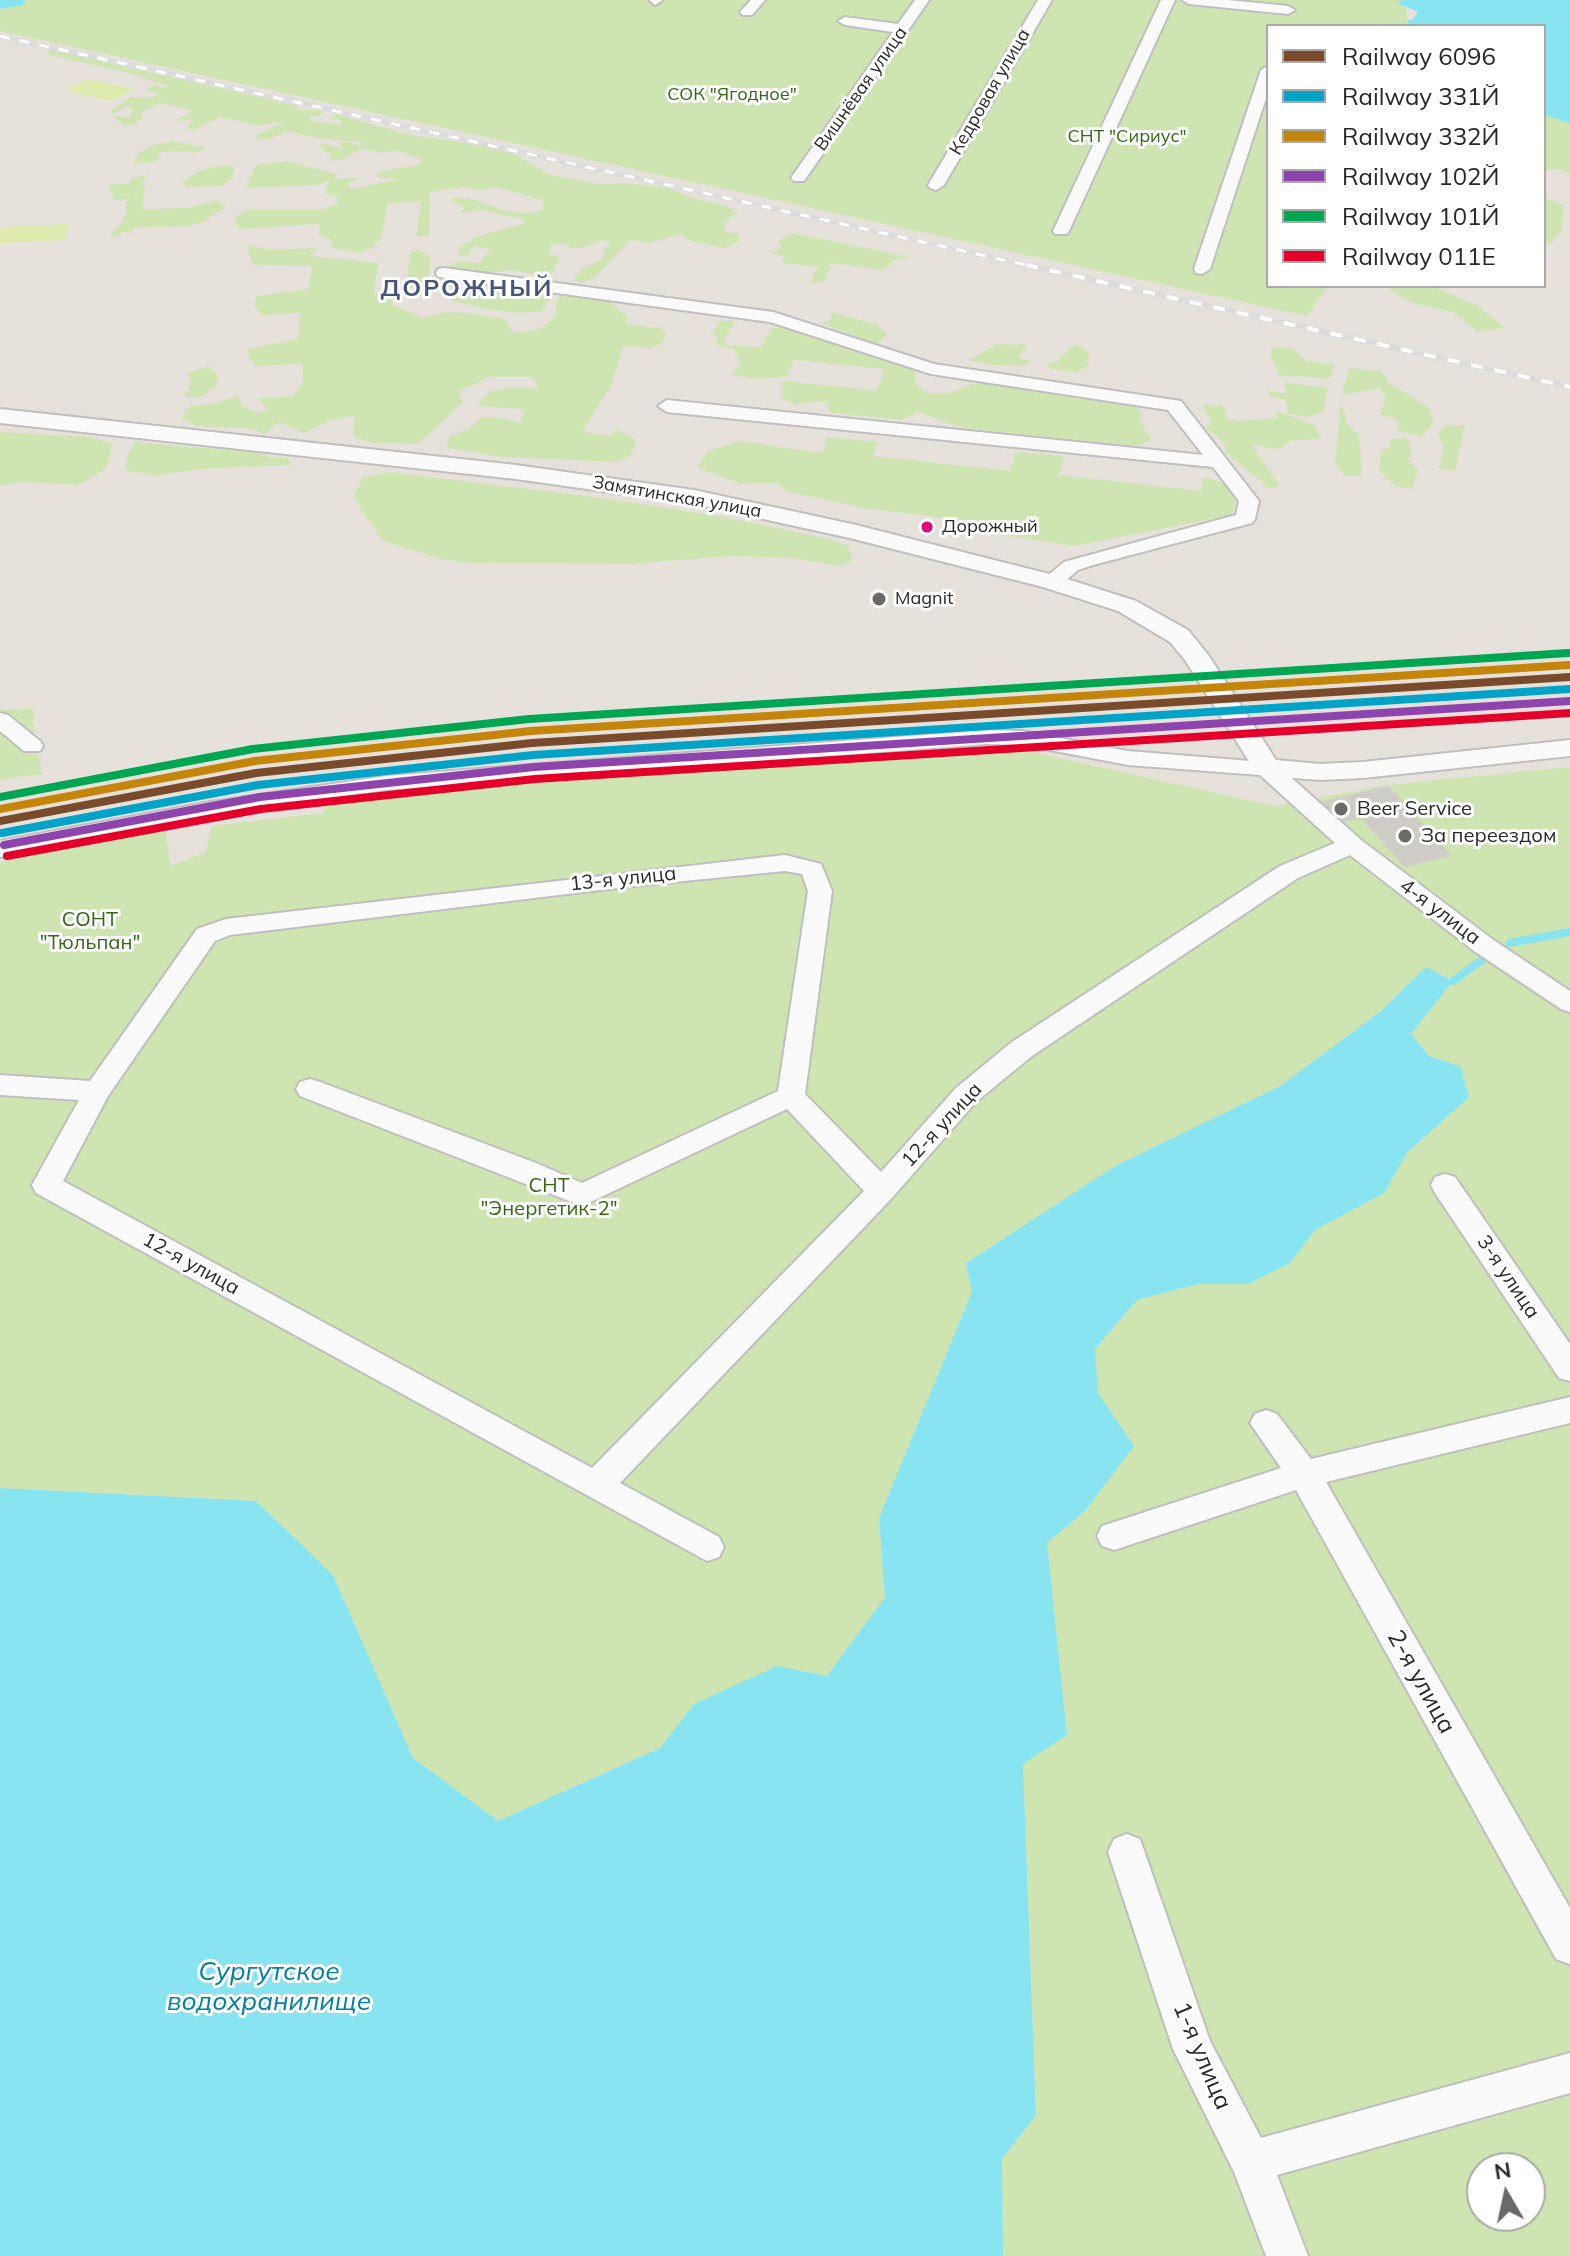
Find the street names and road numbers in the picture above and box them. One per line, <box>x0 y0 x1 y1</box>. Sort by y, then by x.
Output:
street label: Вишнёвая улица <box>810 23 912 155</box>
street label: Кедровая улица <box>945 25 1035 159</box>
street label: Замятинская улица <box>591 472 763 522</box>
street label: 13-я улица <box>569 861 677 897</box>
street label: 4-я улица <box>1395 874 1485 950</box>
street label: 12-я улица <box>897 1078 987 1172</box>
street label: 12-я улица <box>138 1228 244 1300</box>
street label: 3-я улица <box>1471 1231 1545 1323</box>
street label: 2-я улица <box>1381 1625 1461 1739</box>
street label: 1-я улица <box>1166 1998 1238 2114</box>

